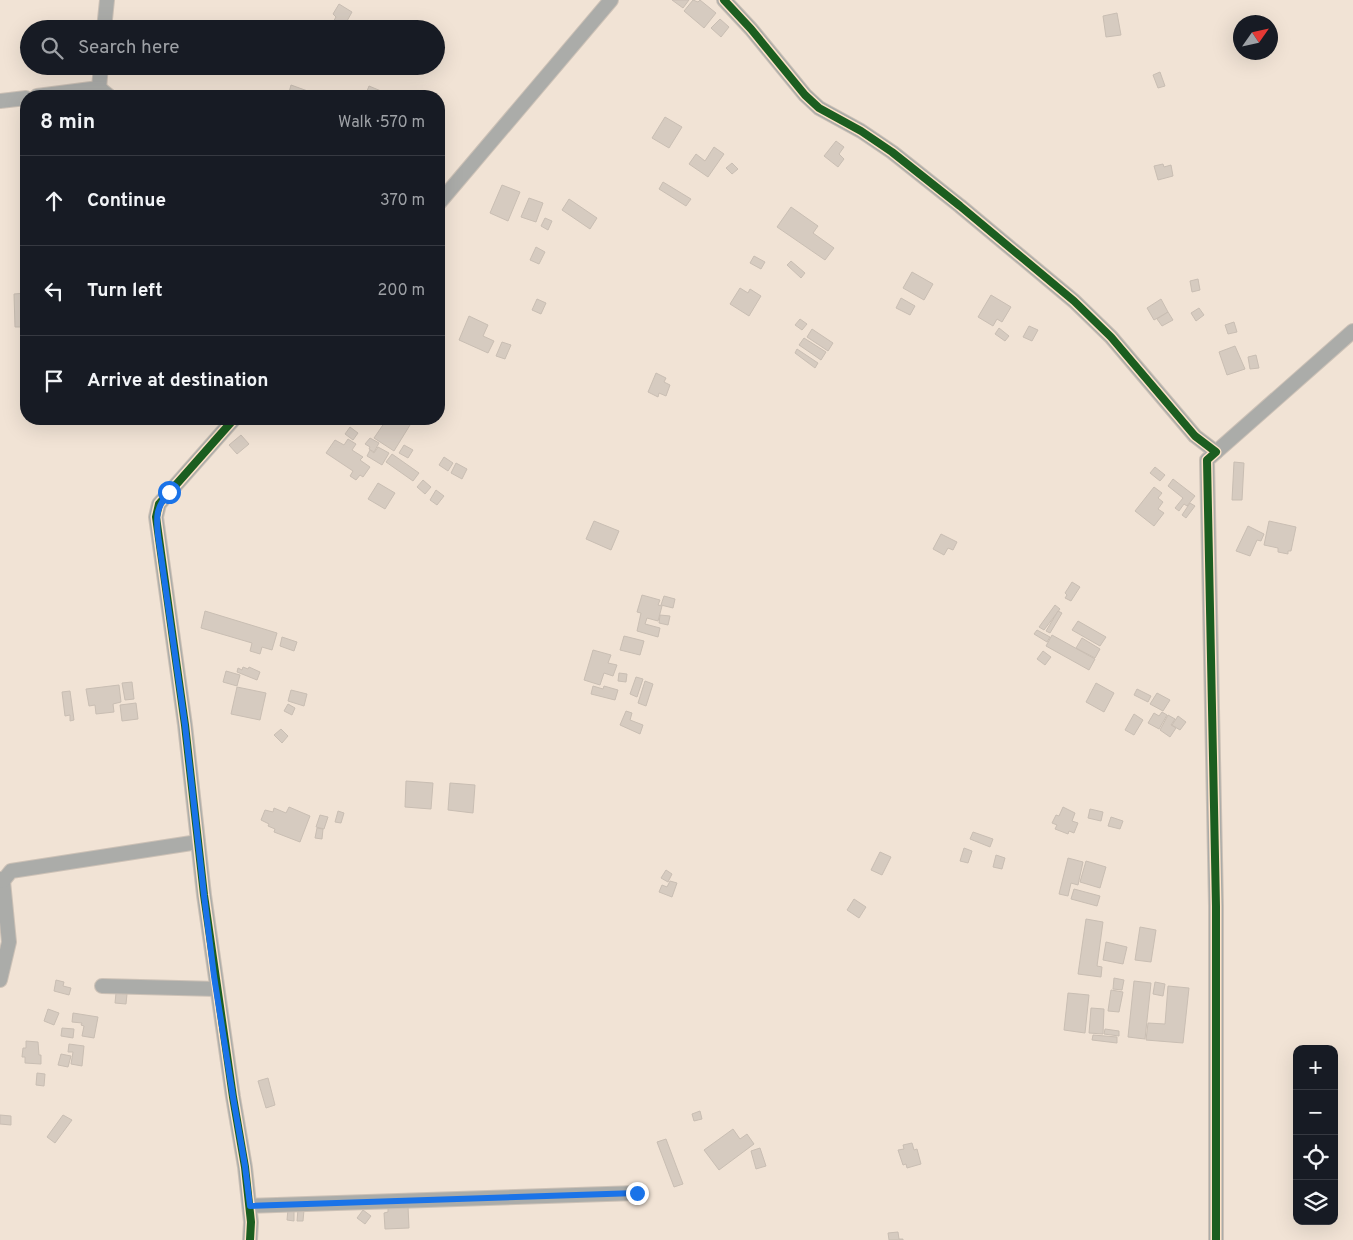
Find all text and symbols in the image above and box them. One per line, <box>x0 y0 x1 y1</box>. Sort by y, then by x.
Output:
north arrow <box>1233 15 1278 60</box>
search box <box>20 20 445 75</box>
icon: search <box>38 34 66 62</box>
text: Search here <box>78 36 180 60</box>
text: 8 min <box>40 109 95 136</box>
text: Walk · 570 m <box>338 113 425 133</box>
icon: ahead <box>40 187 68 215</box>
text: Continue <box>87 189 166 213</box>
text: 370 m <box>380 191 425 211</box>
icon: left <box>40 277 68 305</box>
text: Turn left <box>87 279 163 303</box>
text: 200 m <box>377 281 425 301</box>
icon: arrive <box>40 367 68 395</box>
text: Arrive at destination <box>87 369 268 393</box>
route start <box>158 481 181 504</box>
map controls <box>1293 1045 1338 1225</box>
button: + <box>1293 1045 1338 1090</box>
button: − <box>1293 1090 1338 1135</box>
button: locate <box>1293 1135 1338 1180</box>
button: layers <box>1293 1180 1338 1225</box>
route end <box>626 1182 649 1205</box>

